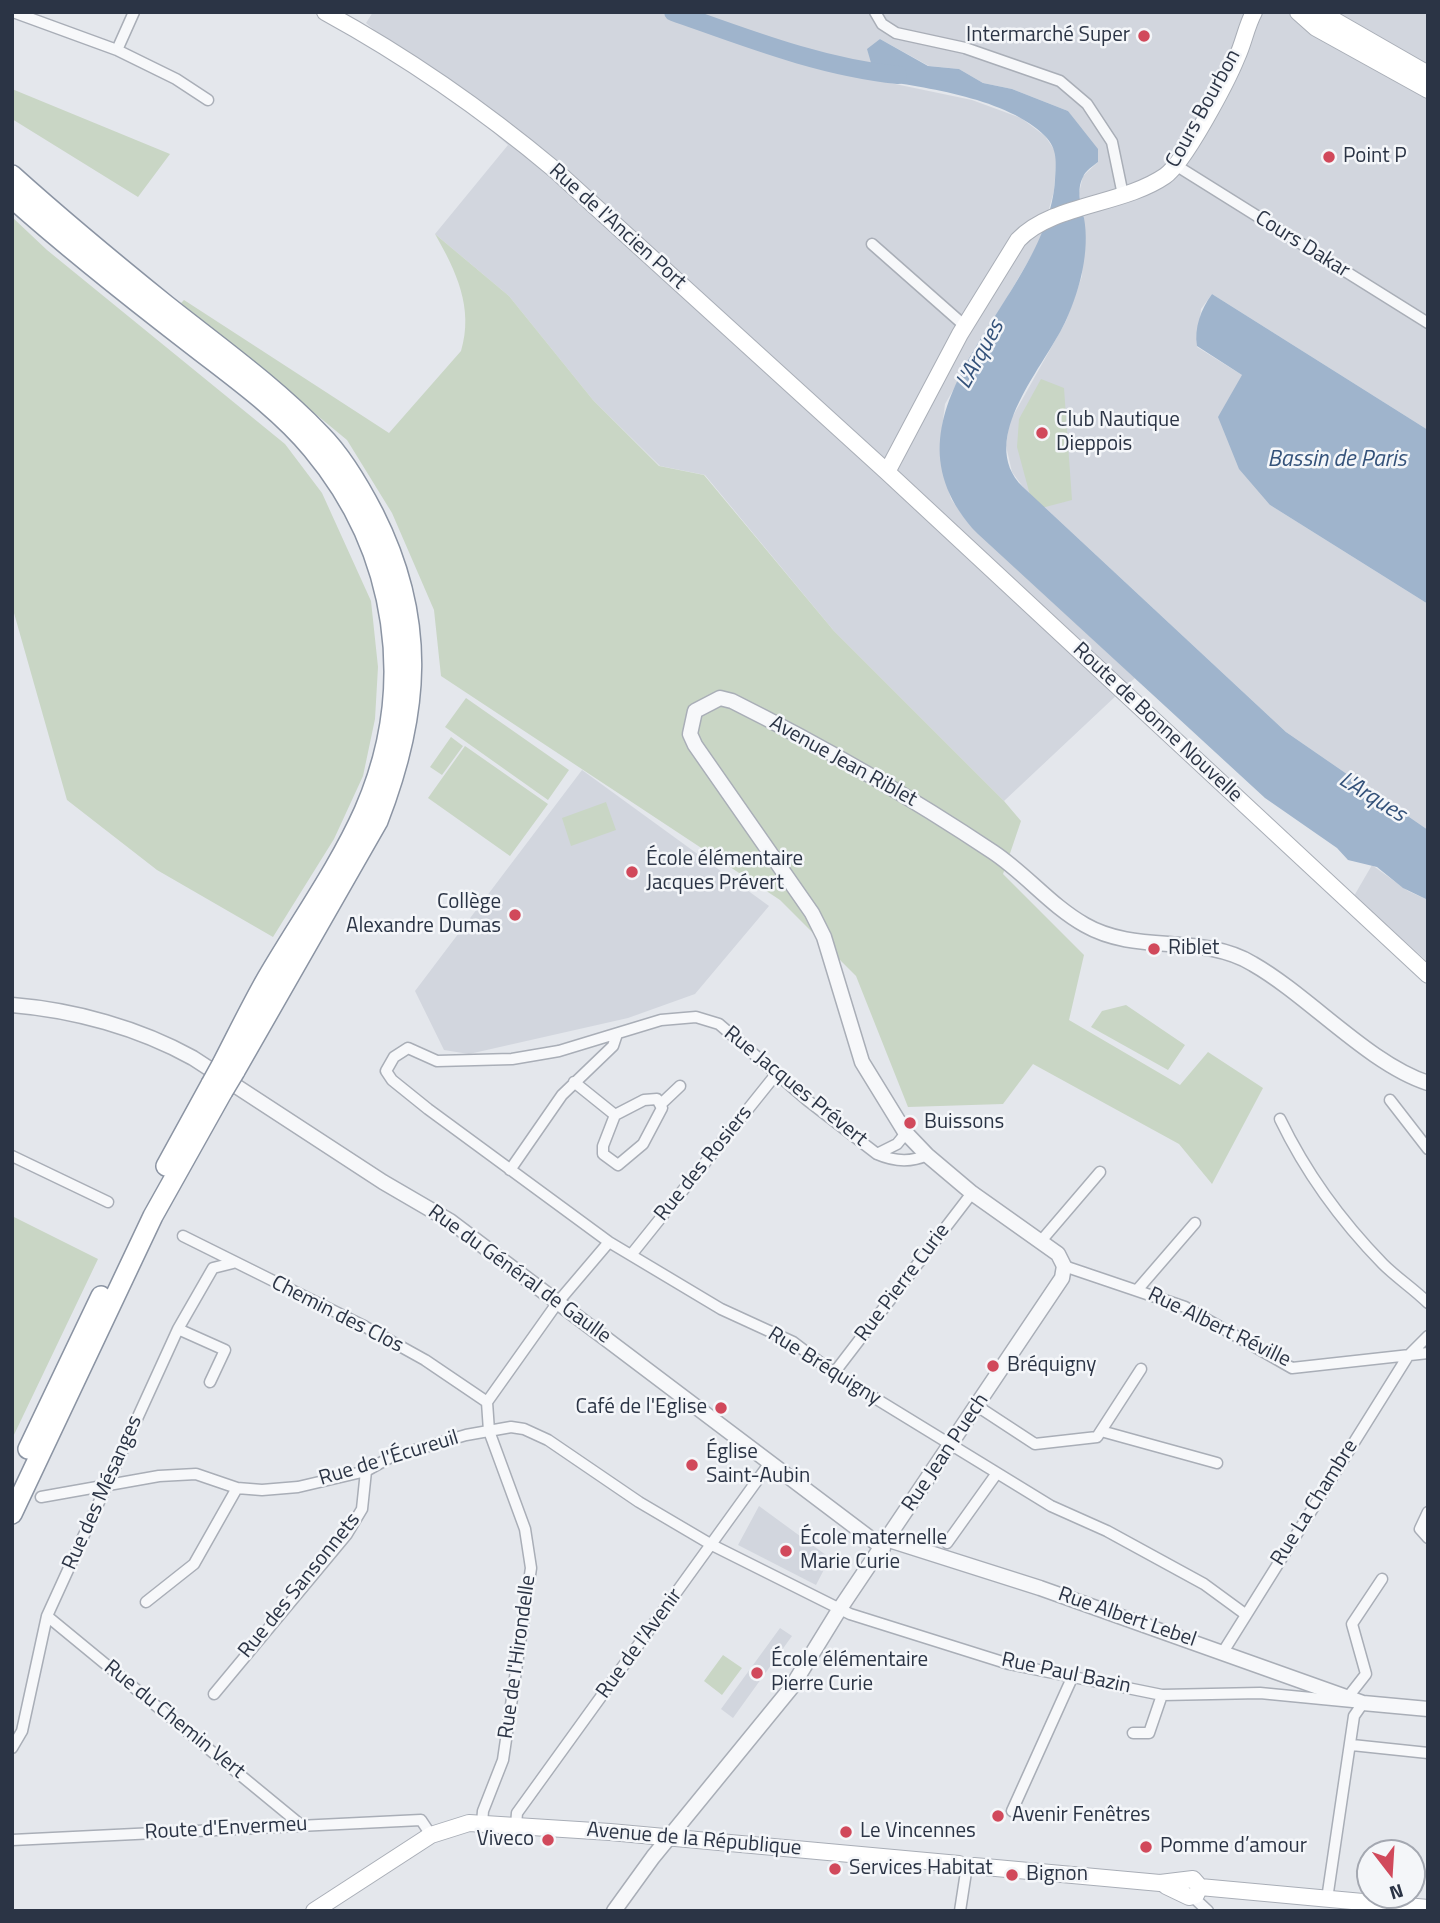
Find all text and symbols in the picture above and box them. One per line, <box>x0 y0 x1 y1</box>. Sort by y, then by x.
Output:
place label: Intermarché Super <box>966 23 1130 49</box>
marker: Intermarché Super <box>1136 28 1152 44</box>
street label: Cours Bourbon <box>1161 46 1247 172</box>
place label: Point P <box>1343 144 1407 170</box>
marker: Point P <box>1321 149 1337 165</box>
street label: Rue de l'Ancien Port <box>543 159 691 295</box>
street label: Cours Dakar <box>1250 206 1354 284</box>
water label: L'Arques <box>951 316 1011 394</box>
place label: Club Nautique Dieppois <box>1056 408 1180 458</box>
marker: Club Nautique Dieppois <box>1034 425 1050 441</box>
water label: Bassin de Paris <box>1268 446 1406 474</box>
street label: Route de Bonne Nouvelle <box>1067 638 1247 808</box>
street label: Avenue Jean Riblet <box>765 711 921 813</box>
water label: L'Arques <box>1333 767 1411 829</box>
place label: École élémentaire Jacques Prévert <box>646 847 803 897</box>
marker: École élémentaire Jacques Prévert <box>624 864 640 880</box>
place label: Collège Alexandre Dumas <box>346 890 501 940</box>
marker: Collège Alexandre Dumas <box>507 907 523 923</box>
place label: Riblet <box>1168 936 1219 962</box>
marker: Riblet <box>1146 941 1162 957</box>
street label: Rue Jacques Prévert <box>718 1021 872 1153</box>
street label: Rue des Rosiers <box>650 1101 758 1227</box>
place label: Buissons <box>924 1110 1004 1136</box>
marker: Buissons <box>902 1115 918 1131</box>
street label: Rue du Général de Gaulle <box>423 1200 615 1350</box>
street label: Rue Pierre Curie <box>850 1219 956 1347</box>
street label: Chemin des Clos <box>267 1271 407 1359</box>
street label: Rue Albert Réville <box>1143 1283 1295 1373</box>
street label: Rue Bréquigny <box>763 1322 885 1412</box>
place label: Bréquigny <box>1007 1353 1096 1379</box>
marker: Bréquigny <box>985 1358 1001 1374</box>
street label: Rue Jean Puech <box>897 1389 995 1517</box>
place label: Café de l'Eglise <box>576 1395 707 1421</box>
marker: Café de l'Eglise <box>713 1400 729 1416</box>
street label: Rue des Mésanges <box>58 1412 148 1574</box>
street label: Rue de l'Écureuil <box>316 1426 462 1492</box>
street label: Rue La Chambre <box>1266 1435 1364 1571</box>
place label: Église Saint-Aubin <box>706 1440 810 1490</box>
marker: Église Saint-Aubin <box>684 1457 700 1473</box>
street label: Rue des Sansonnets <box>234 1508 366 1664</box>
place label: École maternelle Marie Curie <box>800 1526 947 1576</box>
marker: École maternelle Marie Curie <box>778 1543 794 1559</box>
street label: Rue de l'Hirondelle <box>494 1574 542 1740</box>
street label: Rue Albert Lebel <box>1055 1583 1199 1653</box>
street label: Rue de l'Avenir <box>592 1584 688 1704</box>
place label: École élémentaire Pierre Curie <box>771 1648 928 1698</box>
street label: Rue Paul Bazin <box>999 1648 1133 1700</box>
street label: Rue du Chemin Vert <box>98 1655 250 1785</box>
marker: École élémentaire Pierre Curie <box>749 1665 765 1681</box>
place label: Avenir Fenêtres <box>1012 1803 1150 1829</box>
marker: Avenir Fenêtres <box>990 1808 1006 1824</box>
street label: Route d'Envermeu <box>144 1812 308 1846</box>
street label: Avenue de la République <box>586 1818 802 1862</box>
place label: Le Vincennes <box>860 1819 976 1845</box>
marker: Le Vincennes <box>838 1824 854 1840</box>
place label: Viveco <box>477 1827 534 1853</box>
marker: Viveco <box>540 1832 556 1848</box>
place label: Pomme d’amour <box>1160 1834 1307 1860</box>
marker: Pomme d’amour <box>1138 1839 1154 1855</box>
north arrow <box>1356 1839 1426 1909</box>
place label: Services Habitat <box>849 1856 993 1882</box>
marker: Services Habitat <box>827 1861 843 1877</box>
place label: Bignon <box>1026 1862 1088 1888</box>
marker: Bignon <box>1004 1867 1020 1883</box>
text: N <box>1386 1877 1407 1908</box>

